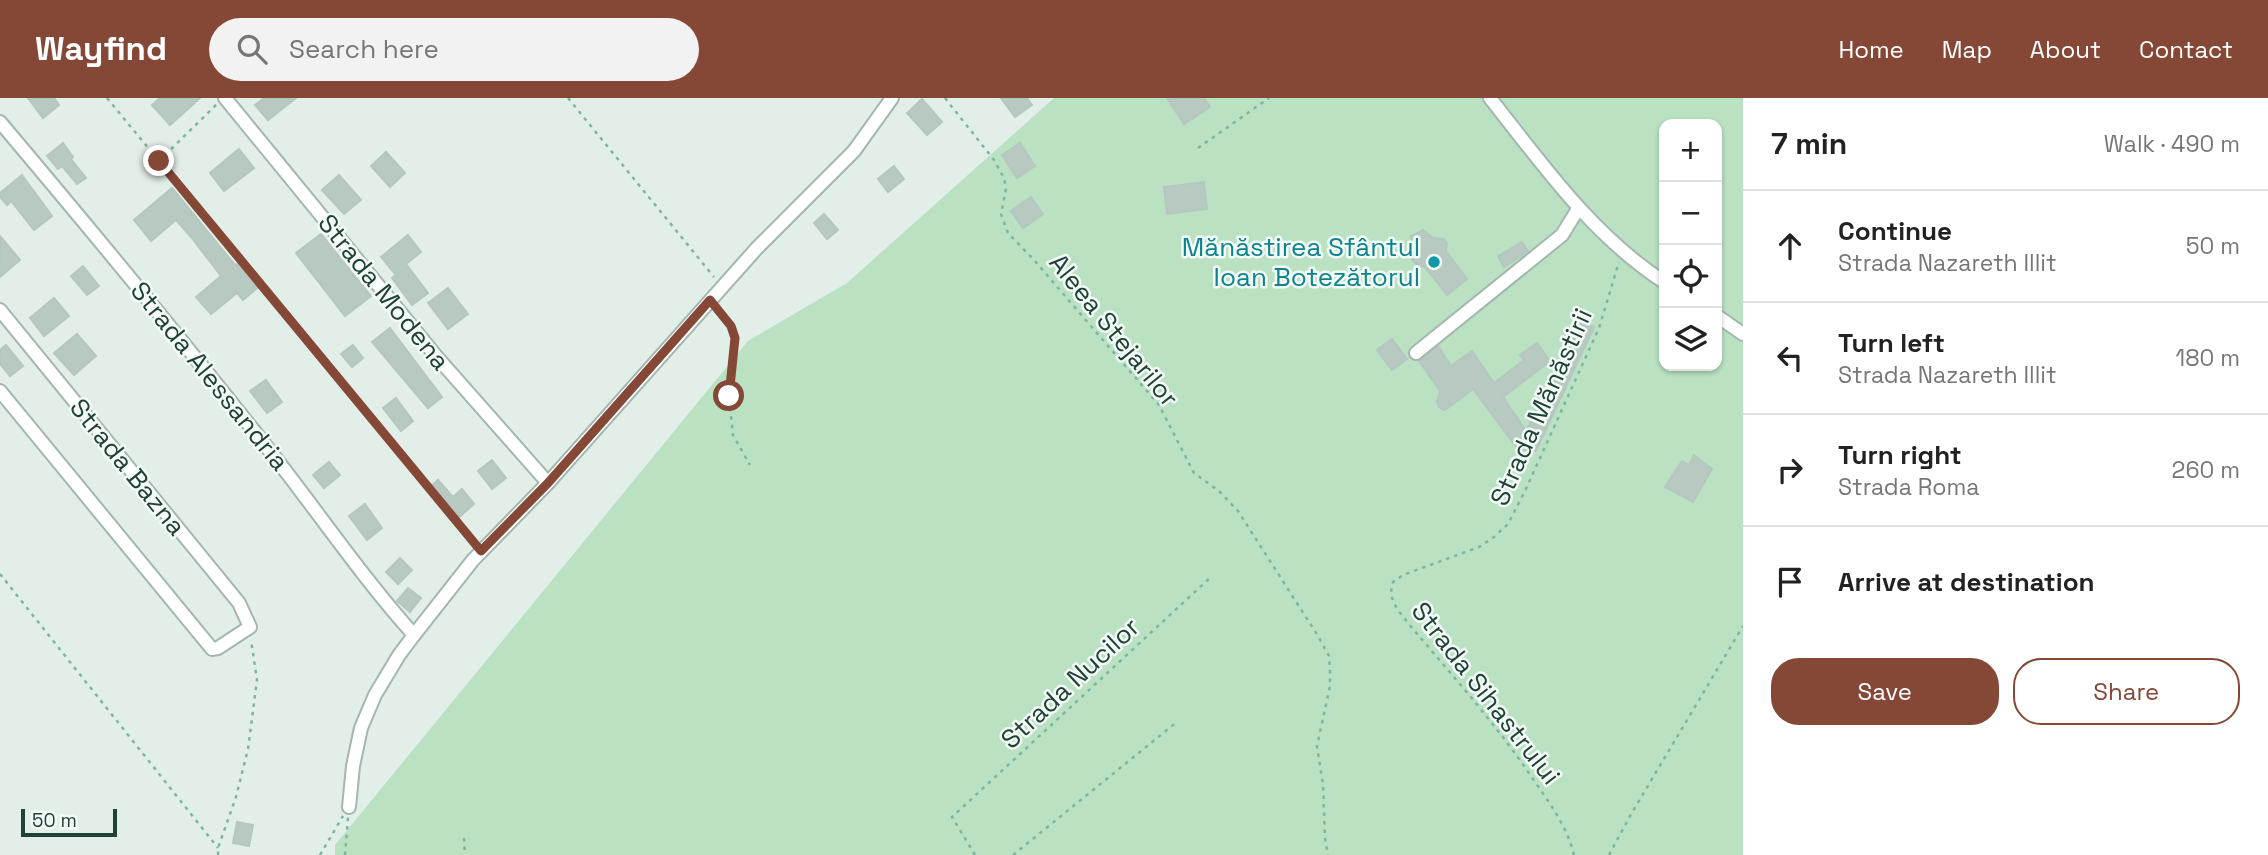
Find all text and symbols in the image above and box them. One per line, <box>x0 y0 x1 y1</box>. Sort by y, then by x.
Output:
search box <box>209 18 699 81</box>
text: Wayfind <box>35 28 167 70</box>
icon: search <box>233 30 271 68</box>
text: Search here <box>289 32 439 66</box>
text: Home <box>1838 34 1904 65</box>
text: Map <box>1942 34 1992 65</box>
text: About <box>2030 34 2101 65</box>
text: Contact <box>2139 34 2233 65</box>
map controls <box>1659 119 1722 371</box>
button: + <box>1659 119 1722 182</box>
text: 7 min <box>1771 124 1847 163</box>
text: Walk · 490 m <box>2104 129 2240 159</box>
route end <box>143 145 174 176</box>
button: − <box>1659 182 1722 245</box>
street label: Strada Modena <box>310 207 458 377</box>
text: Continue <box>1838 214 1952 248</box>
icon: ahead <box>1771 227 1809 265</box>
place label: Mănăstirea Sfântul Ioan Botezătorul <box>1182 230 1420 294</box>
text: 50 m <box>2186 231 2240 261</box>
button: locate <box>1659 245 1722 308</box>
street label: Aleea Stejarilor <box>1042 246 1186 414</box>
text: Strada Nazareth Illit <box>1838 248 2057 278</box>
marker: Mănăstirea Sfântul Ioan Botezătorul <box>1426 254 1442 270</box>
street label: Strada Alessandria <box>123 274 297 478</box>
street label: Strada Mănăstirii <box>1482 303 1600 511</box>
button: layers <box>1659 308 1722 371</box>
text: Turn left <box>1838 326 1945 360</box>
icon: left <box>1771 339 1809 377</box>
text: 180 m <box>2176 343 2240 373</box>
text: Strada Nazareth Illit <box>1838 360 2057 390</box>
route start <box>713 380 744 411</box>
street label: Strada Bazna <box>62 391 194 543</box>
text: Turn right <box>1838 438 1962 472</box>
icon: right <box>1771 451 1809 489</box>
text: 260 m <box>2172 455 2240 485</box>
text: Strada Roma <box>1838 472 1980 502</box>
icon: arrive <box>1771 563 1809 601</box>
text: Arrive at destination <box>1838 565 2095 599</box>
street label: Strada Sihastrului <box>1404 595 1568 791</box>
street label: Strada Nucilor <box>993 610 1147 756</box>
button: Save <box>1771 658 1999 725</box>
button: Share <box>2013 658 2240 725</box>
scale bar <box>21 806 117 838</box>
text: 50 m <box>32 808 77 833</box>

